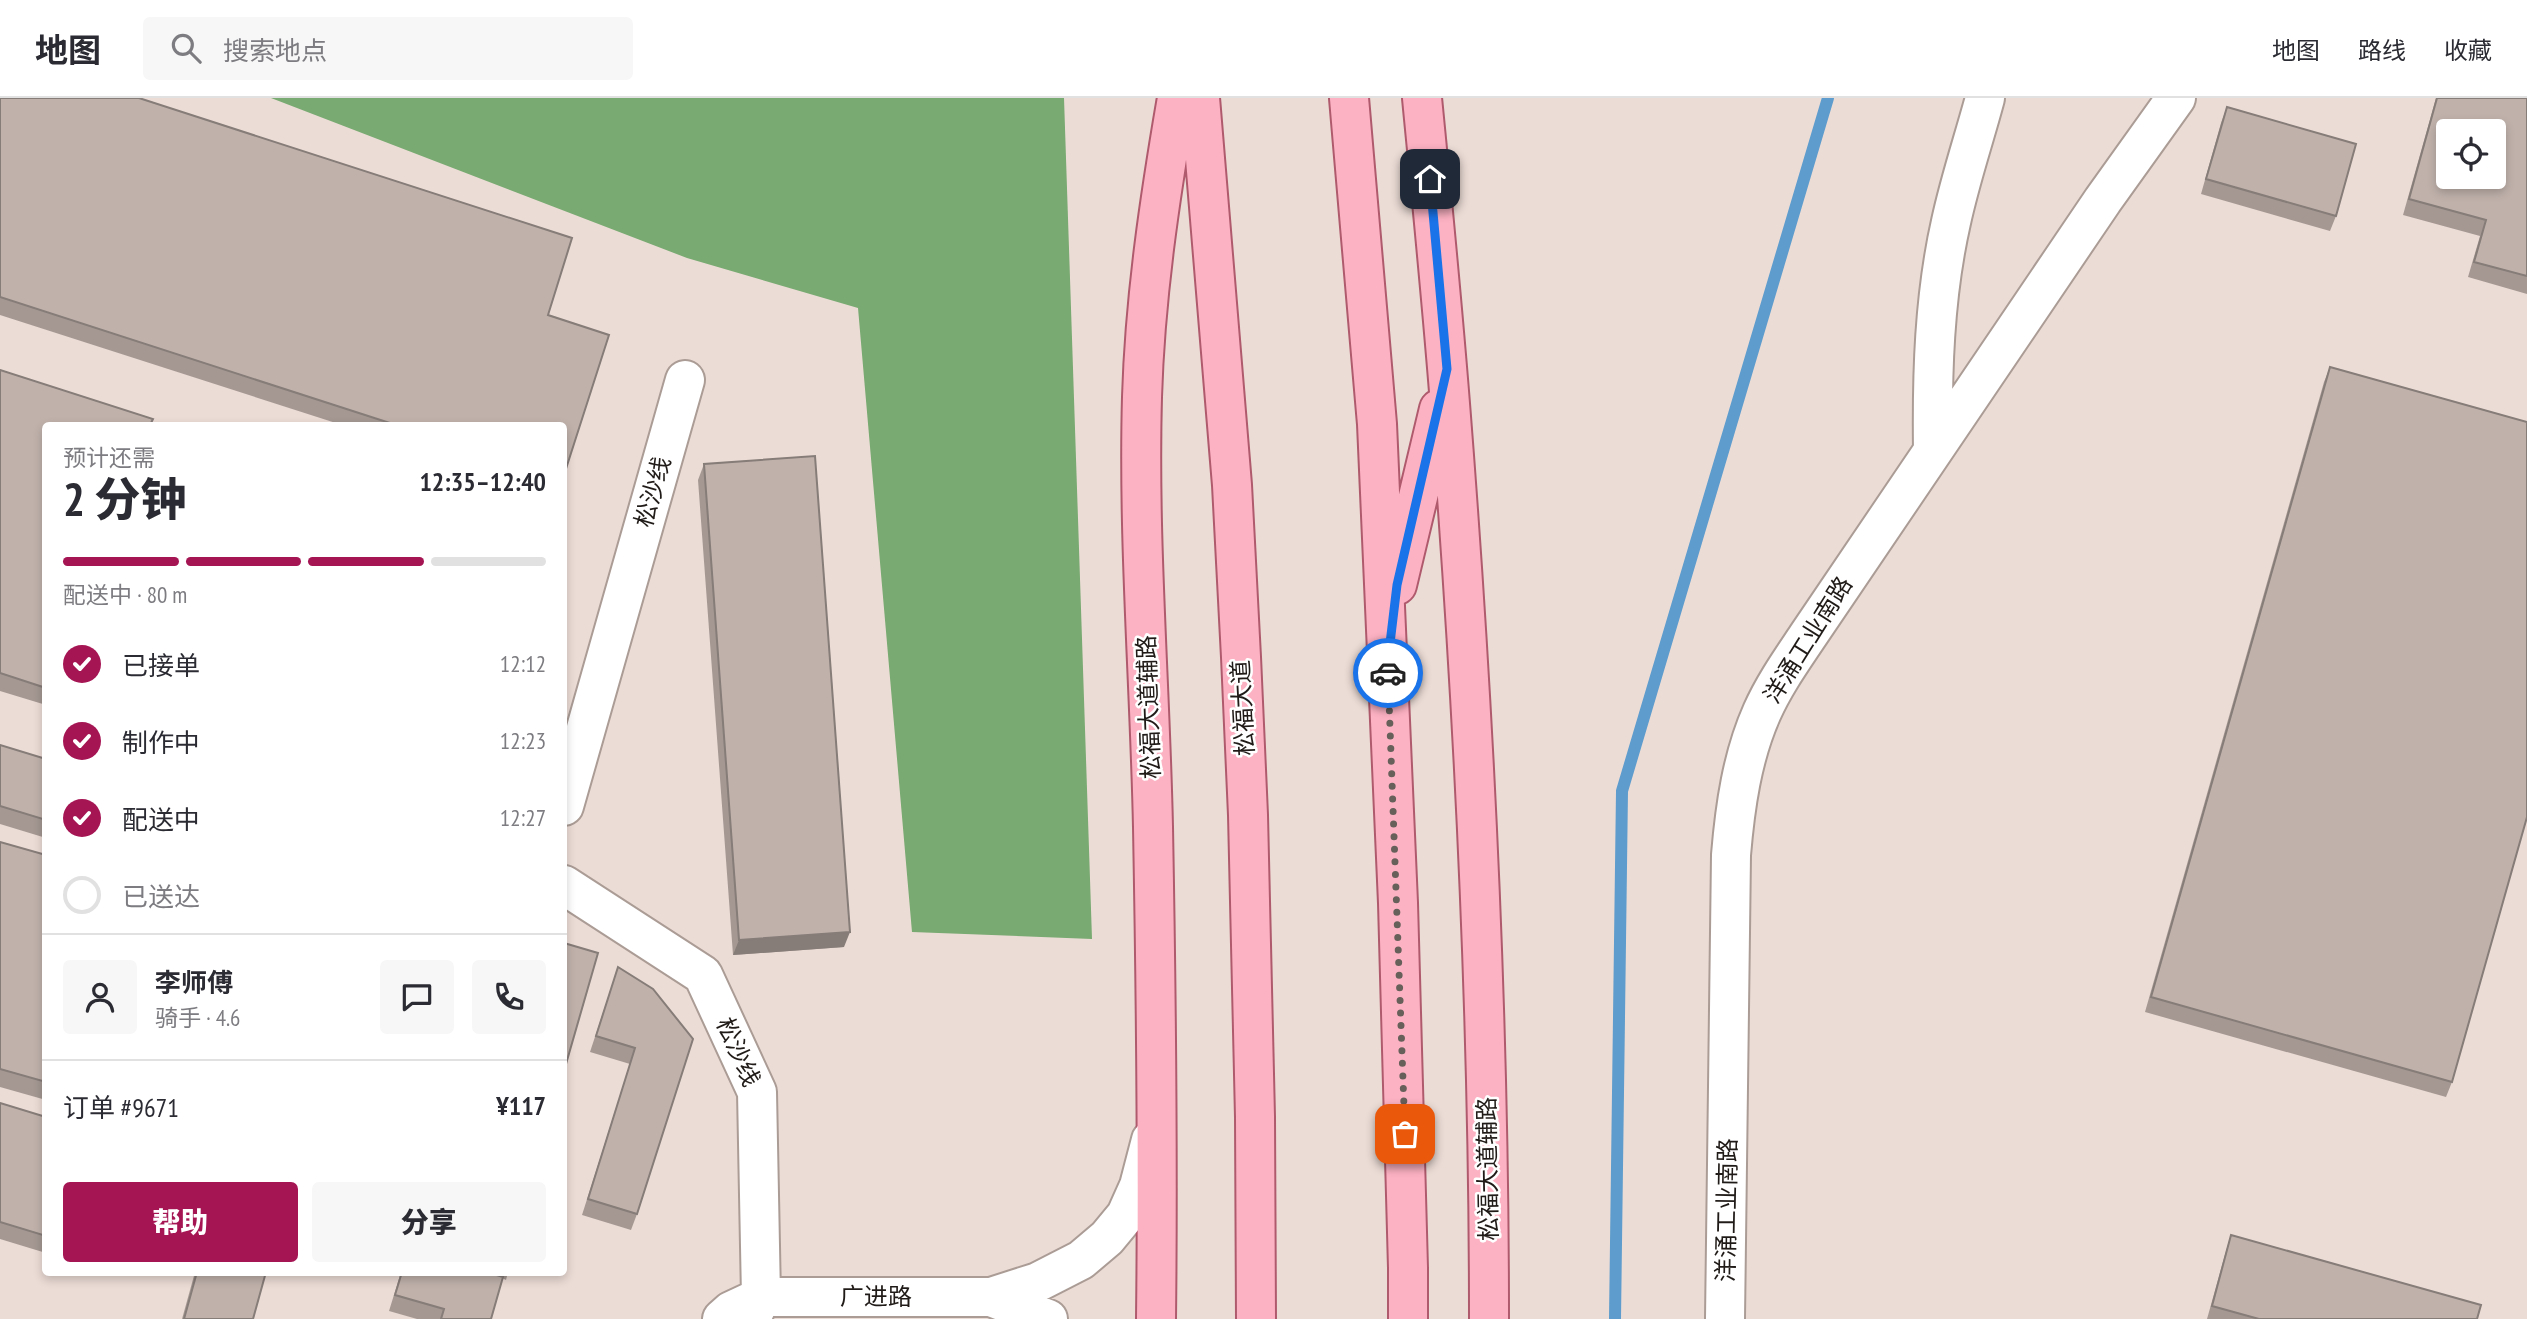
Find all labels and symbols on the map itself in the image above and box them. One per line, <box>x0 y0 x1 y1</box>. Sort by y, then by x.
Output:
pin <box>1400 149 1460 209</box>
street label: 松沙线 <box>628 453 677 531</box>
street label: 洋涌工业南路 <box>1756 570 1859 709</box>
street label: 松福大道辅路 <box>1130 635 1167 780</box>
courier <box>1353 638 1423 708</box>
street label: 松福大道 <box>1225 659 1260 757</box>
street label: 松沙线 <box>710 1013 767 1091</box>
street label: 松福大道辅路 <box>1471 1097 1504 1241</box>
pin <box>1375 1104 1435 1164</box>
street label: 洋涌工业南路 <box>1710 1138 1743 1282</box>
street label: 广进路 <box>840 1281 912 1312</box>

